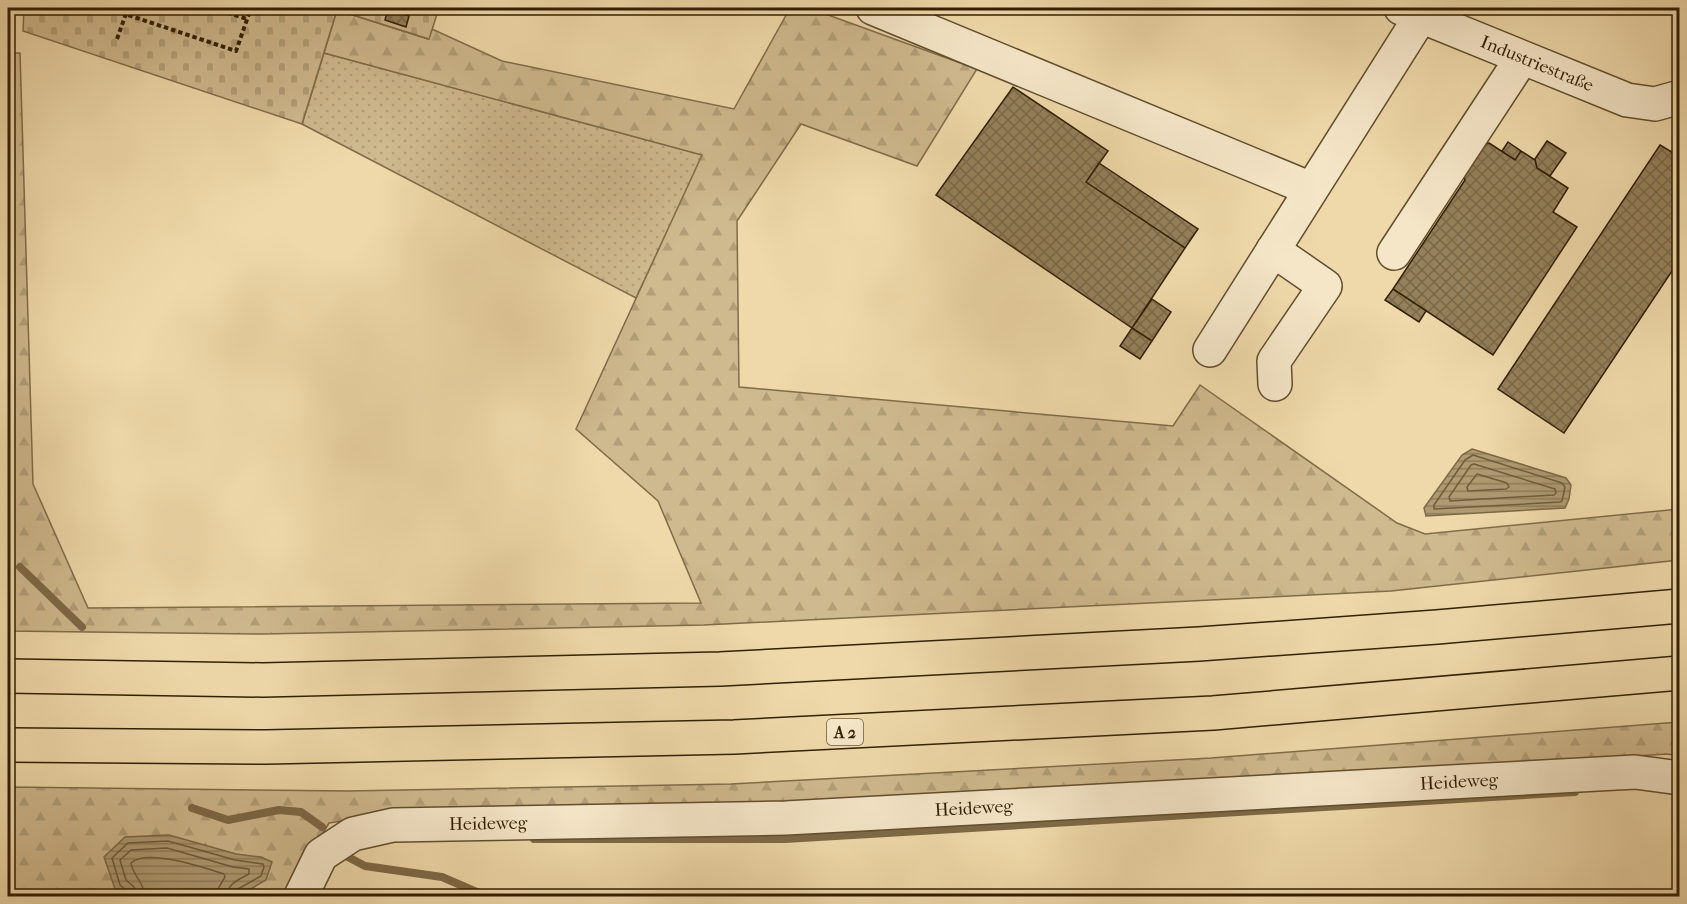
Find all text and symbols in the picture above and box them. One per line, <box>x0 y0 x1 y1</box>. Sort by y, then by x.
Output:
street label: Industriestraße <box>1478 31 1597 96</box>
road number: A 2 <box>827 719 863 745</box>
street label: Heideweg <box>1419 769 1499 794</box>
street label: Heideweg <box>934 795 1014 820</box>
street label: Heideweg <box>449 812 528 835</box>

